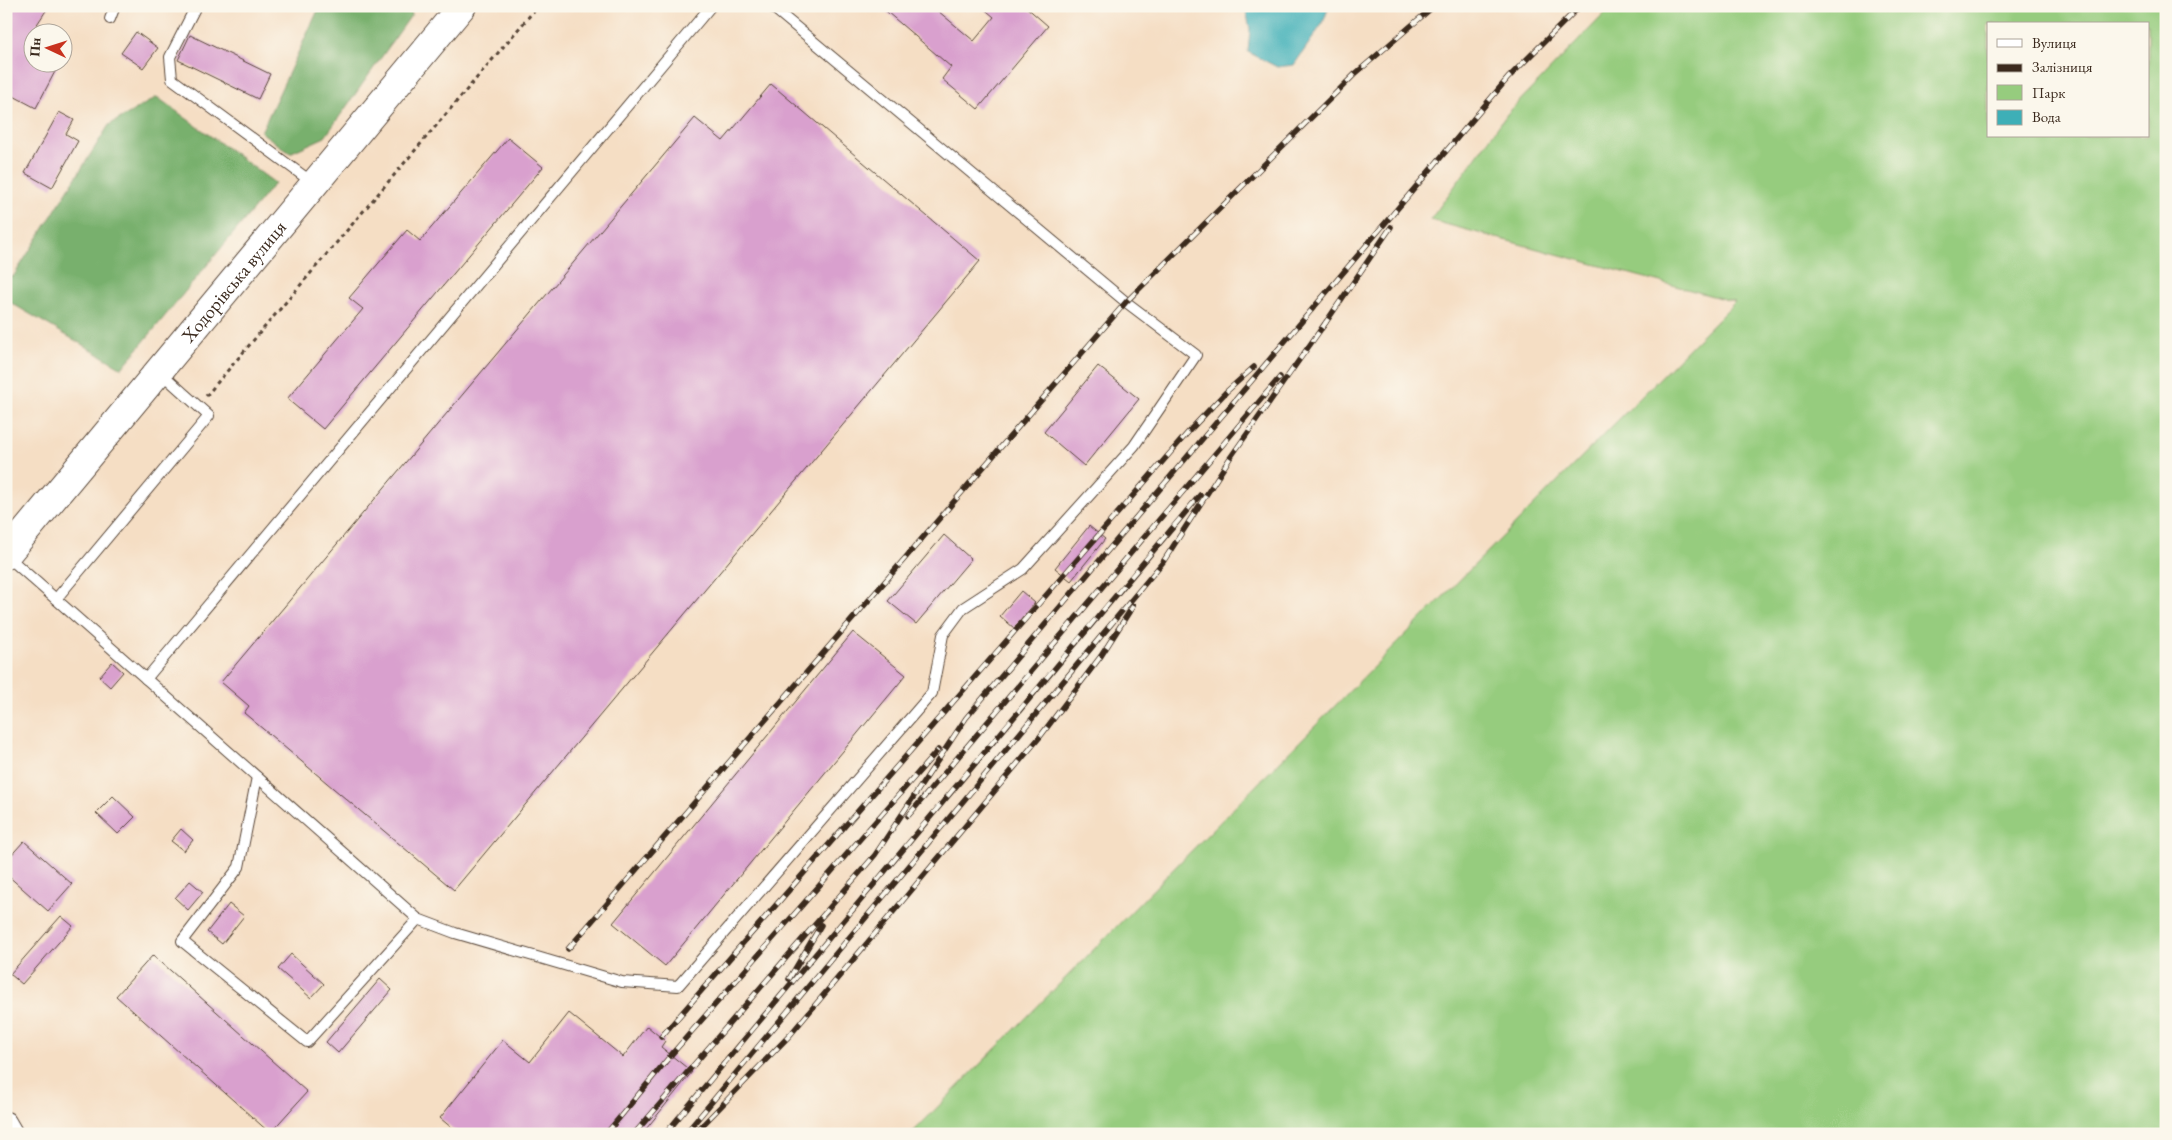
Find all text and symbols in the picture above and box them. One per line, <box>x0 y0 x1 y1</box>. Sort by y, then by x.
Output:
north arrow <box>22 22 72 72</box>
legend <box>1987 22 2150 138</box>
text: Вулиця <box>2032 33 2077 52</box>
text: Пн <box>25 37 45 57</box>
text: Залізниця <box>2032 57 2093 76</box>
text: Парк <box>2032 83 2065 102</box>
text: Вода <box>2032 107 2061 126</box>
street label: Ходорівська вулиця <box>175 215 292 348</box>

